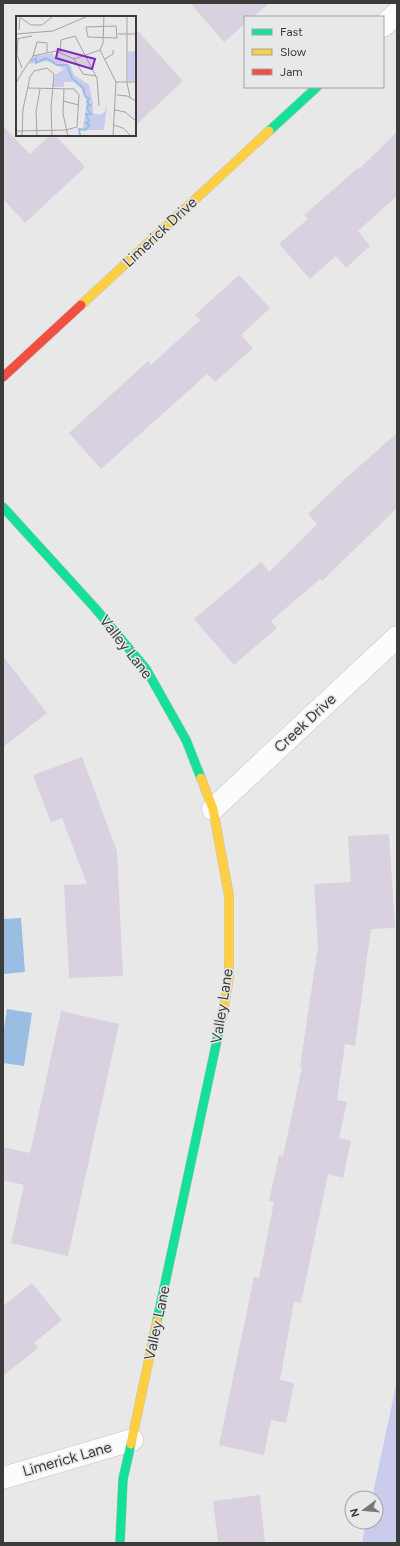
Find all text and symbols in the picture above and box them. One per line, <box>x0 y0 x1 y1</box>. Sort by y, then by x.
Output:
inset map <box>16 16 136 136</box>
legend <box>244 16 384 88</box>
text: Fast <box>280 25 303 39</box>
text: Slow <box>280 45 307 59</box>
text: Jam <box>280 65 303 79</box>
street label: Limerick Drive <box>119 193 201 271</box>
street label: Valley Lane <box>96 612 156 682</box>
street label: Creek Drive <box>270 690 340 756</box>
street label: Valley Lane <box>207 967 237 1045</box>
street label: Valley Lane <box>140 1284 174 1362</box>
street label: Limerick Lane <box>20 1438 114 1480</box>
north arrow <box>344 1490 384 1530</box>
text: N <box>347 1507 362 1519</box>

